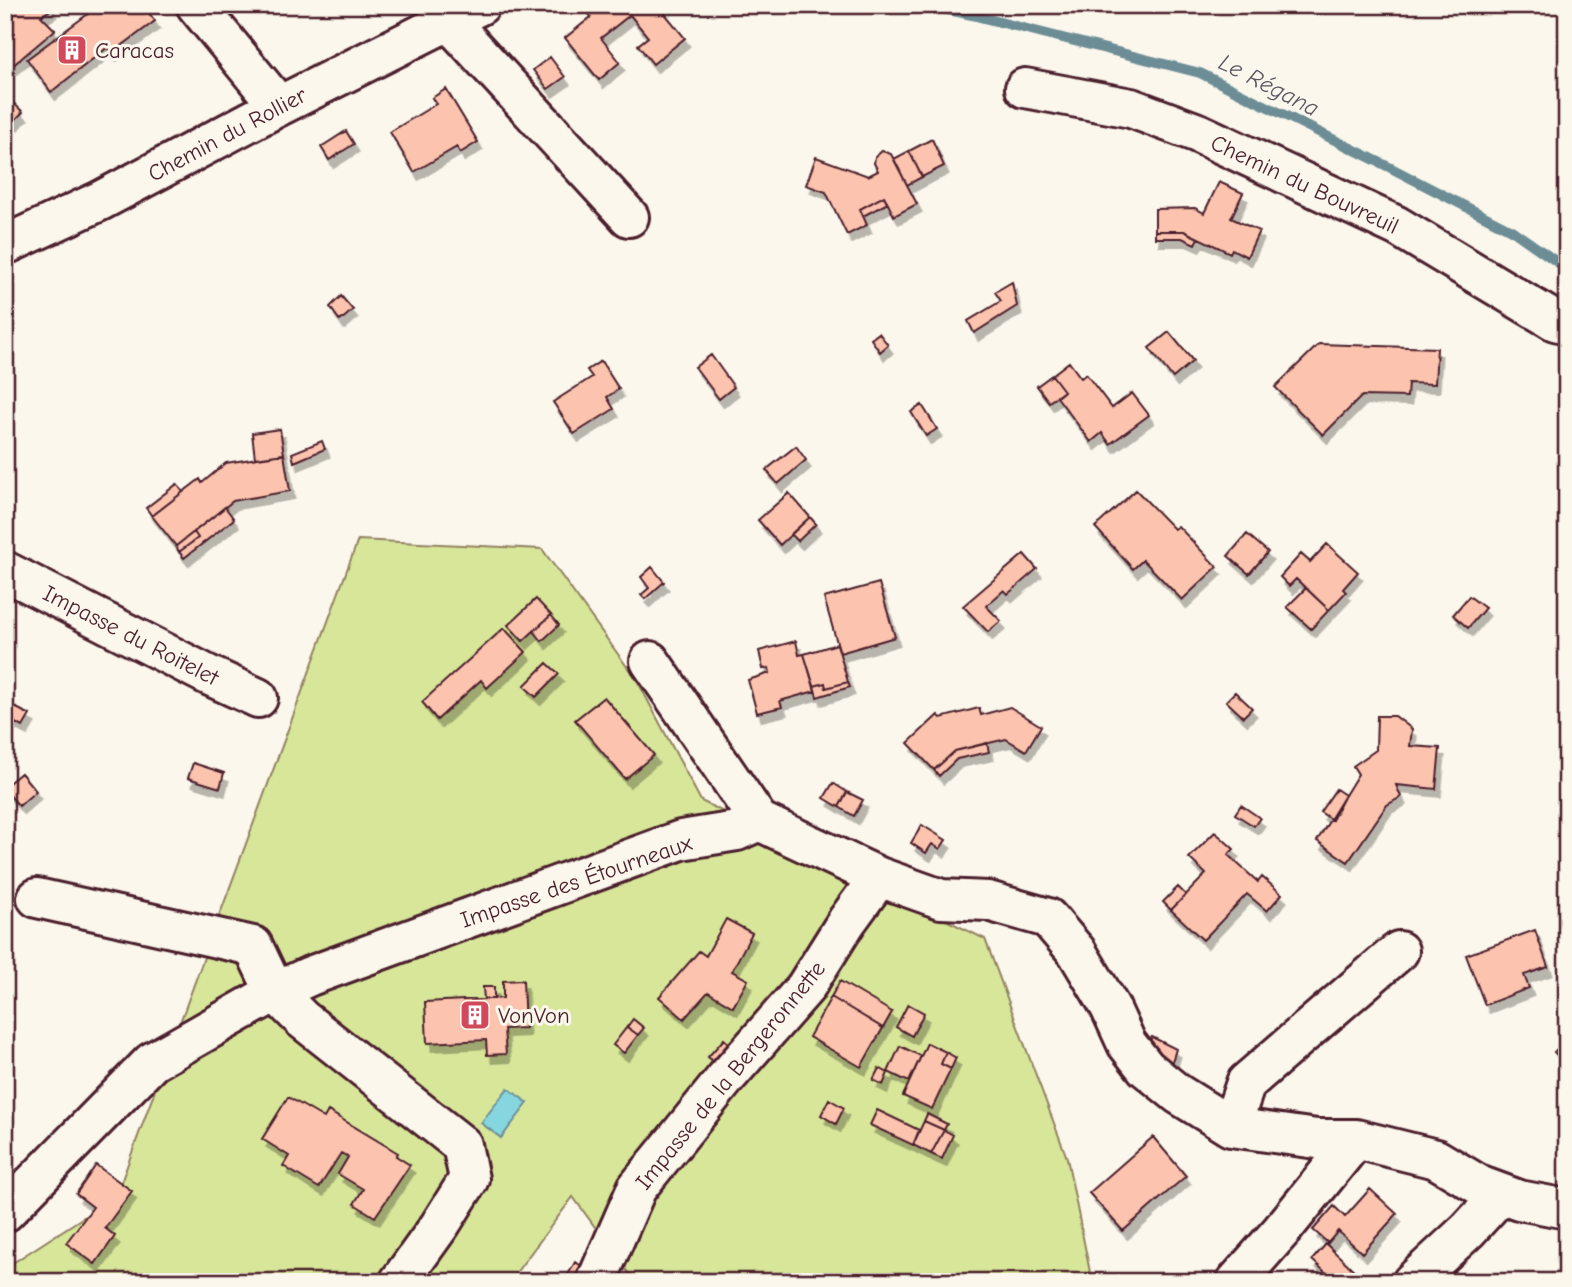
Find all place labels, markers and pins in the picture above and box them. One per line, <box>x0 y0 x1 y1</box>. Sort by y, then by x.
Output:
building icon: Caracas <box>55 33 89 67</box>
place label: Caracas <box>95 37 174 64</box>
building icon: VonVon <box>458 998 492 1032</box>
place label: VonVon <box>498 1002 570 1029</box>

